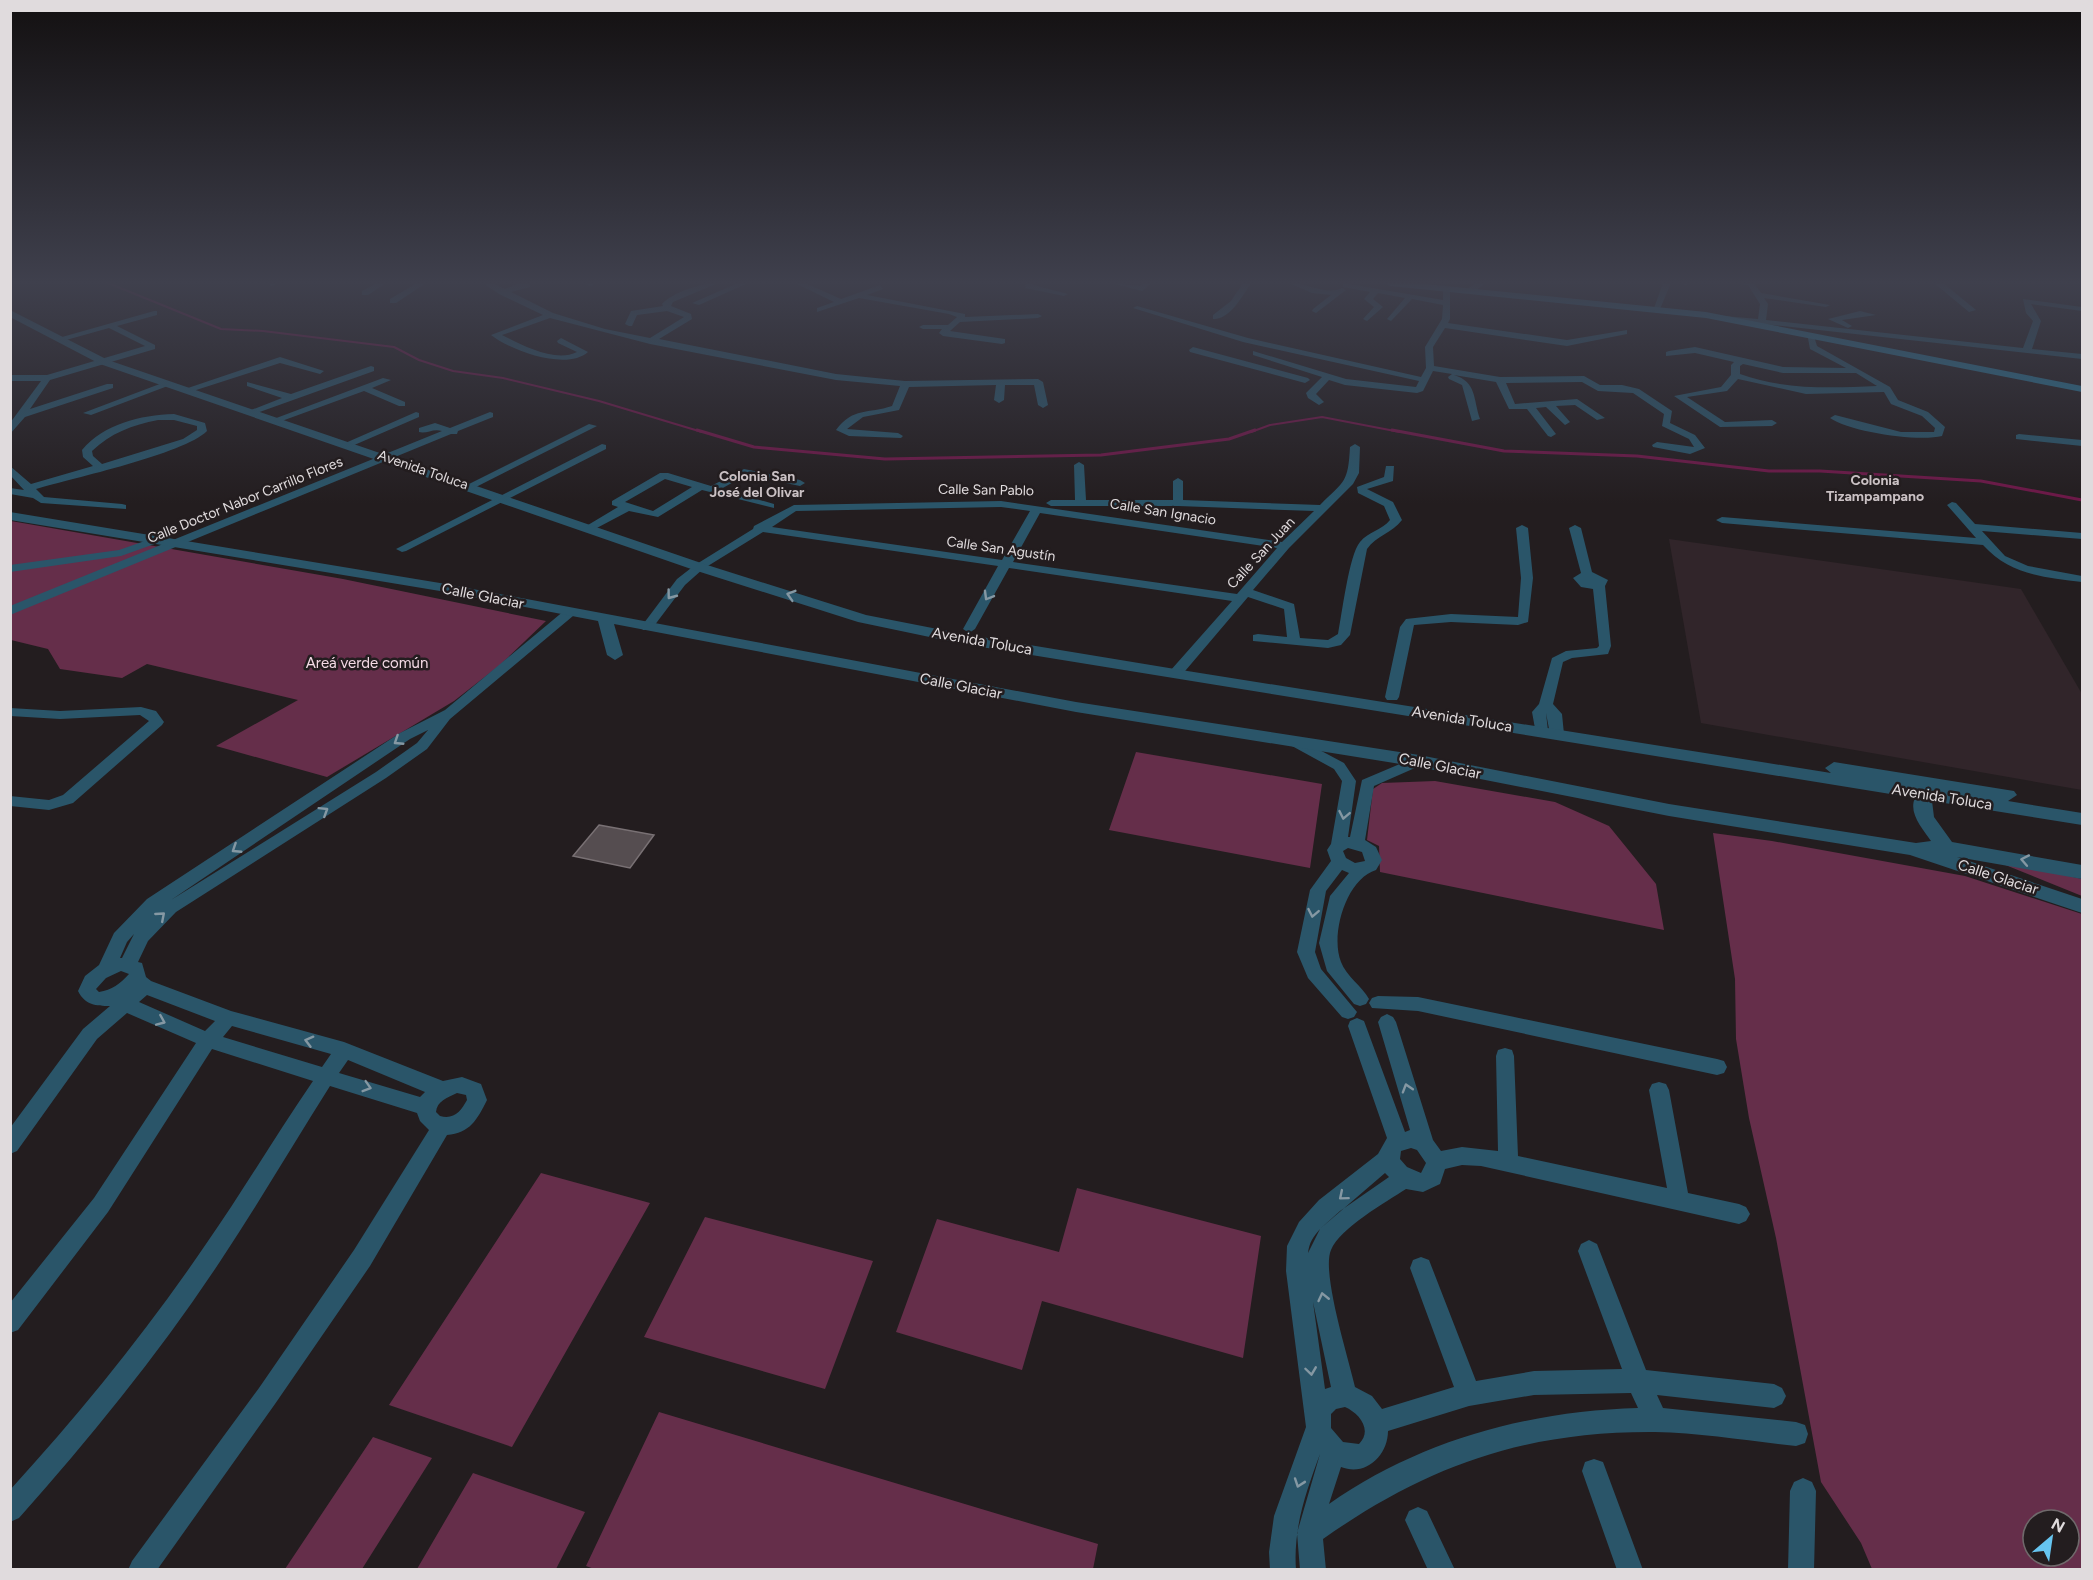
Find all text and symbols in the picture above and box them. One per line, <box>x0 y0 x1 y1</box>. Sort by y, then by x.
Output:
street label: Avenida Toluca <box>376 447 470 493</box>
street label: Calle Doctor Nabor Carrillo Flores <box>145 453 345 547</box>
district label: Colonia San José del Olivar <box>710 468 805 501</box>
district label: Colonia Tizampampano <box>1826 472 1924 505</box>
street label: Calle San Pablo <box>938 481 1034 499</box>
street label: Calle San Ignacio <box>1109 495 1217 529</box>
street label: Calle San Juan <box>1224 514 1299 592</box>
street label: Calle San Agustín <box>945 533 1057 565</box>
street label: Calle Glaciar <box>440 579 526 613</box>
one-way arrow <box>667 589 678 600</box>
one-way arrow <box>786 590 797 602</box>
one-way arrow <box>984 590 996 600</box>
street label: Avenida Toluca <box>931 623 1033 659</box>
park label: Areá verde común <box>306 654 428 672</box>
street label: Calle Glaciar <box>918 669 1004 703</box>
street label: Avenida Toluca <box>1411 702 1513 736</box>
one-way arrow <box>394 733 404 745</box>
street label: Calle Glaciar <box>1397 749 1483 783</box>
street label: Avenida Toluca <box>1891 780 1993 814</box>
one-way arrow <box>318 806 328 818</box>
one-way arrow <box>1338 810 1351 820</box>
one-way arrow <box>232 842 243 853</box>
one-way arrow <box>2020 854 2030 867</box>
street label: Calle Glaciar <box>1955 856 2041 898</box>
one-way arrow <box>1307 908 1320 918</box>
one-way arrow <box>154 912 165 923</box>
one-way arrow <box>155 1014 166 1026</box>
one-way arrow <box>304 1036 315 1048</box>
one-way arrow <box>361 1080 372 1092</box>
one-way arrow <box>1402 1083 1414 1094</box>
one-way arrow <box>1339 1188 1350 1199</box>
one-way arrow <box>1317 1292 1330 1302</box>
one-way arrow <box>1305 1366 1317 1375</box>
one-way arrow <box>1294 1477 1306 1488</box>
north arrow <box>2021 1508 2081 1568</box>
text: N <box>2048 1514 2068 1537</box>

